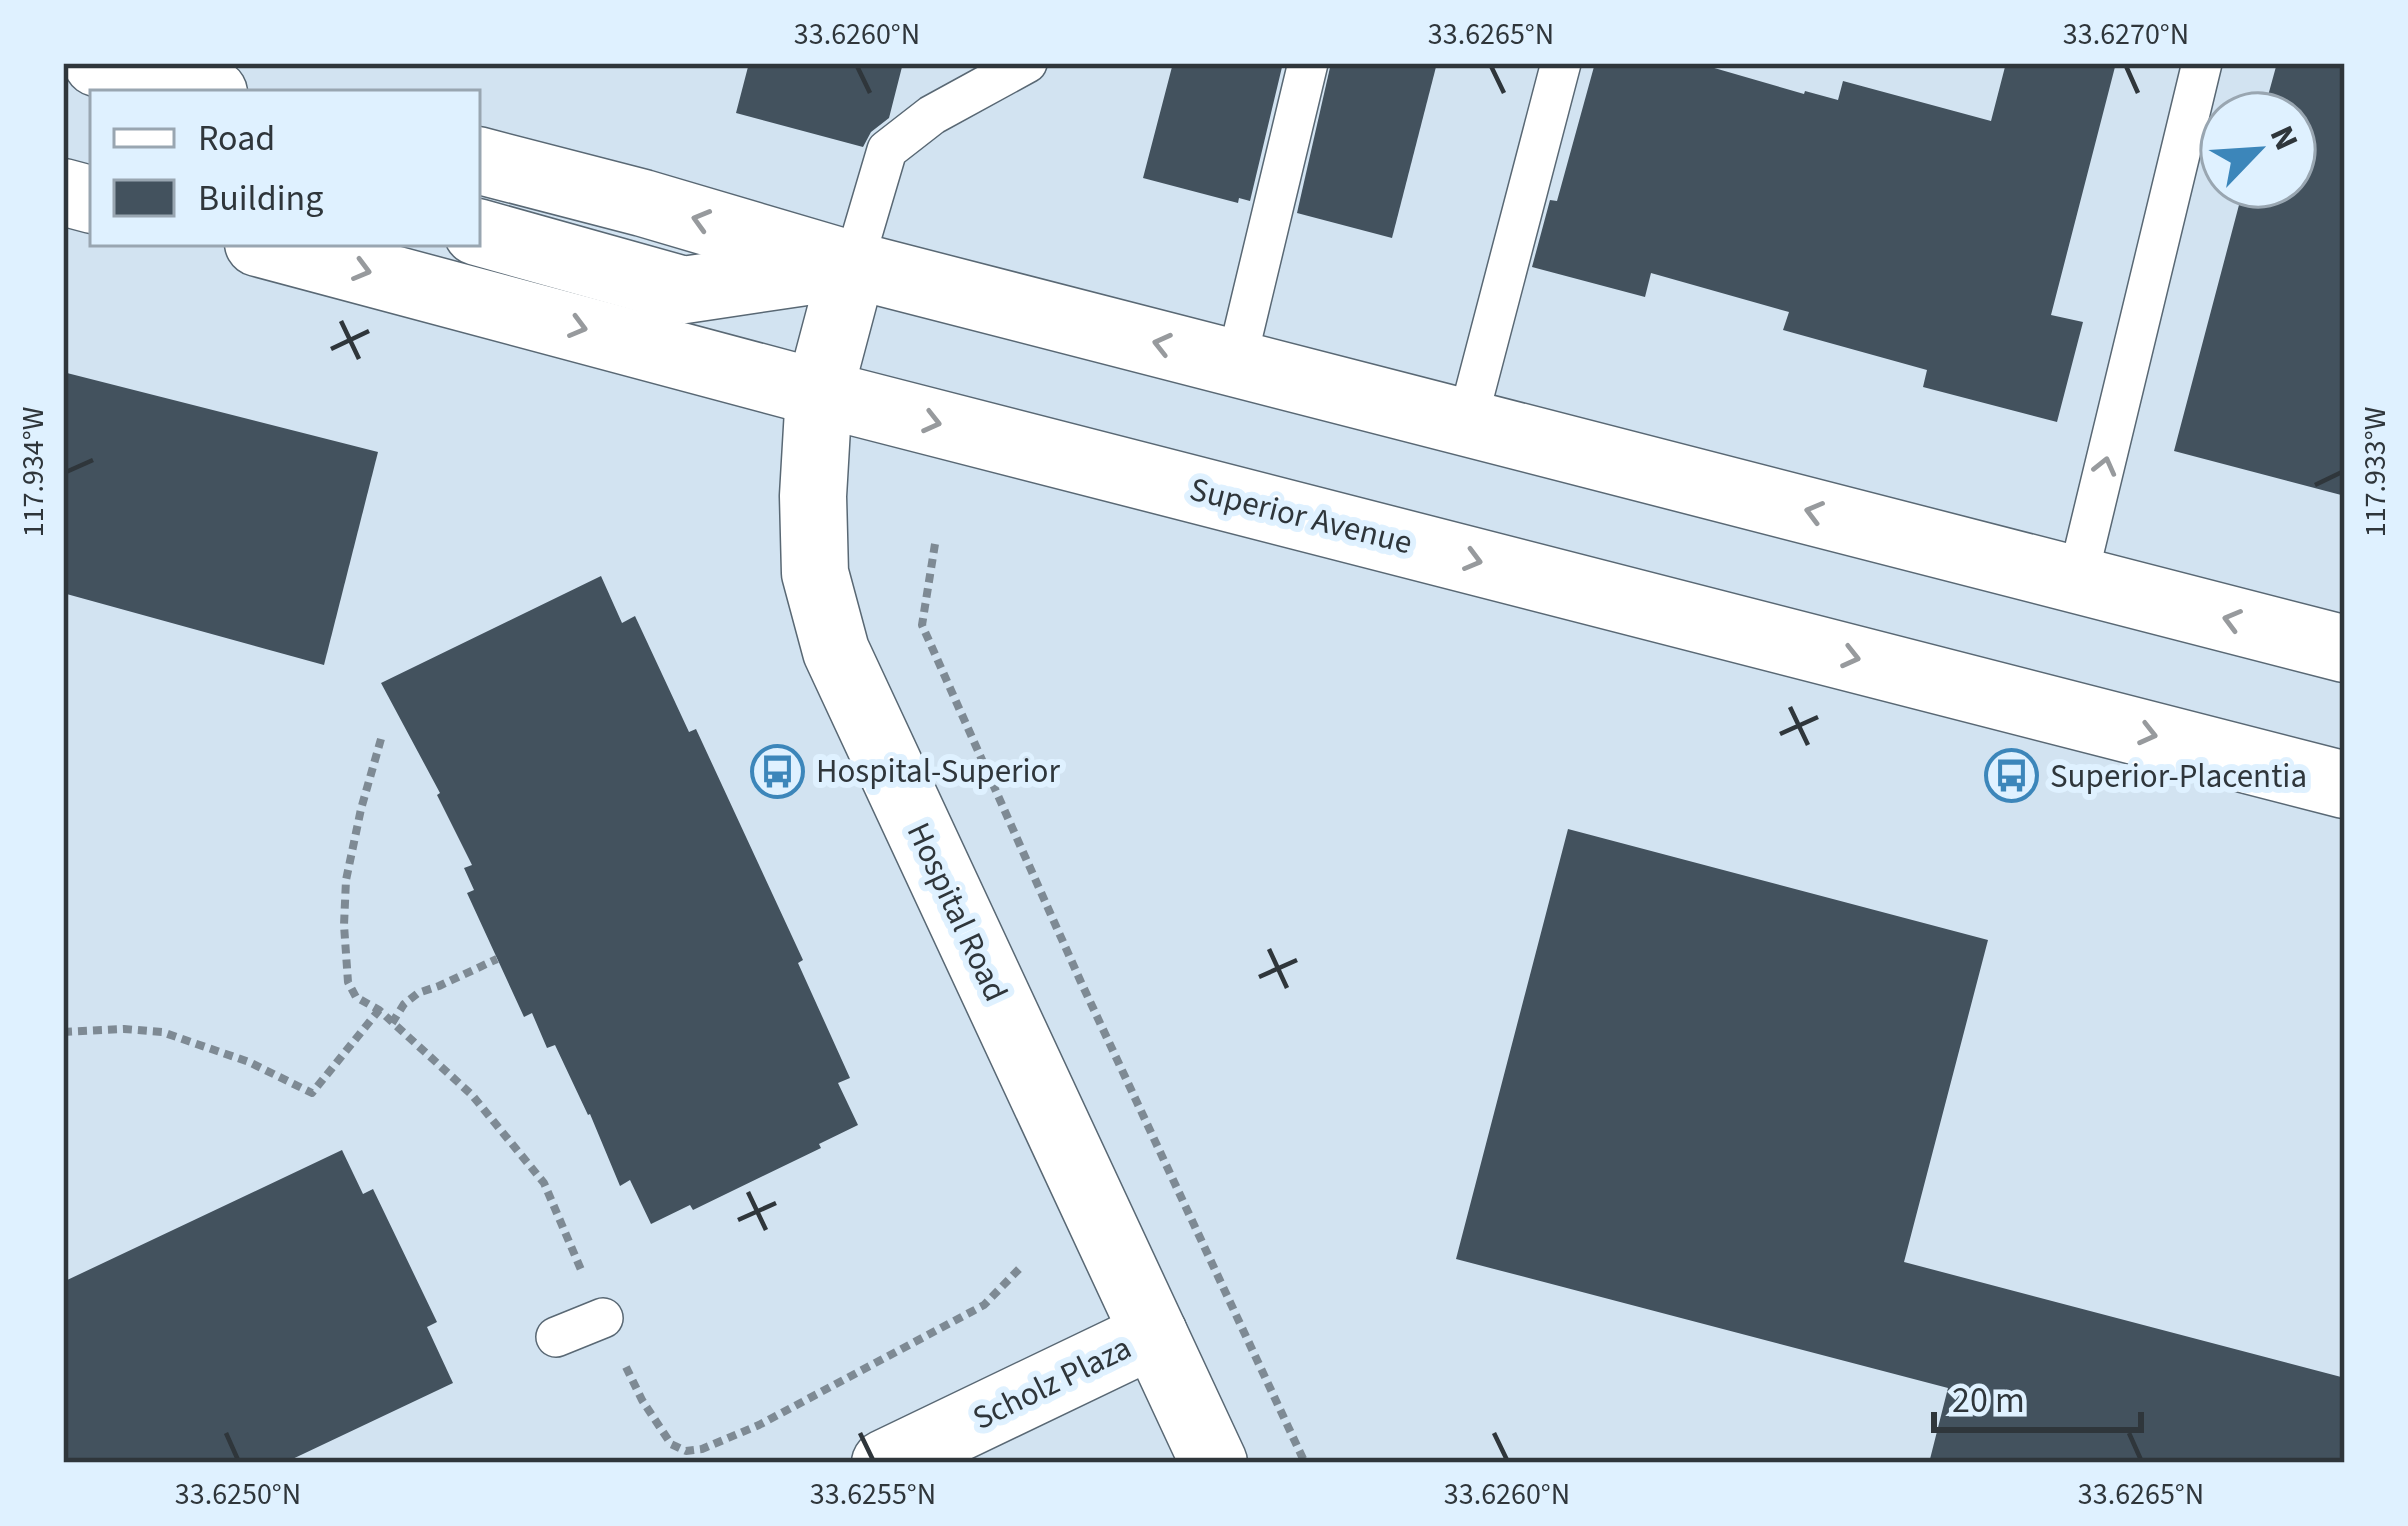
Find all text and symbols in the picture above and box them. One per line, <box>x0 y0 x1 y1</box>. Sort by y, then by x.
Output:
text: 33.6260°N <box>794 13 920 56</box>
text: 33.6265°N <box>1428 13 1554 56</box>
text: 33.6270°N <box>2063 13 2189 56</box>
legend <box>90 90 480 246</box>
north arrow <box>2198 90 2318 210</box>
text: Road <box>198 113 275 164</box>
text: N <box>2258 118 2310 158</box>
text: Building <box>198 173 323 224</box>
one-way arrow <box>691 209 712 234</box>
one-way arrow <box>351 256 371 281</box>
one-way arrow <box>567 313 587 338</box>
one-way arrow <box>1152 333 1172 358</box>
text: 117.934°W <box>12 407 55 537</box>
one-way arrow <box>922 407 942 432</box>
text: 117.933°W <box>2354 407 2397 537</box>
one-way arrow <box>2091 456 2116 477</box>
street label: Superior Avenue <box>1185 466 1417 566</box>
one-way arrow <box>1804 501 1824 526</box>
one-way arrow <box>1462 546 1483 571</box>
one-way arrow <box>2222 609 2242 634</box>
one-way arrow <box>1840 643 1860 668</box>
one-way arrow <box>2138 720 2158 745</box>
bus stop icon: Hospital-Superior <box>749 743 805 799</box>
place label: Hospital-Superior <box>816 748 1060 795</box>
bus stop icon: Superior-Placentia <box>1983 748 2039 804</box>
place label: Superior-Placentia <box>2050 753 2307 800</box>
street label: Hospital Road <box>895 815 1019 1009</box>
street label: Scholz Plaza <box>965 1324 1139 1442</box>
scale bar <box>1934 1358 2141 1432</box>
text: 20 m <box>1952 1375 2025 1426</box>
text: 33.6250°N <box>175 1473 301 1516</box>
text: 33.6255°N <box>810 1473 936 1516</box>
text: 33.6260°N <box>1444 1473 1570 1516</box>
text: 33.6265°N <box>2078 1473 2204 1516</box>

